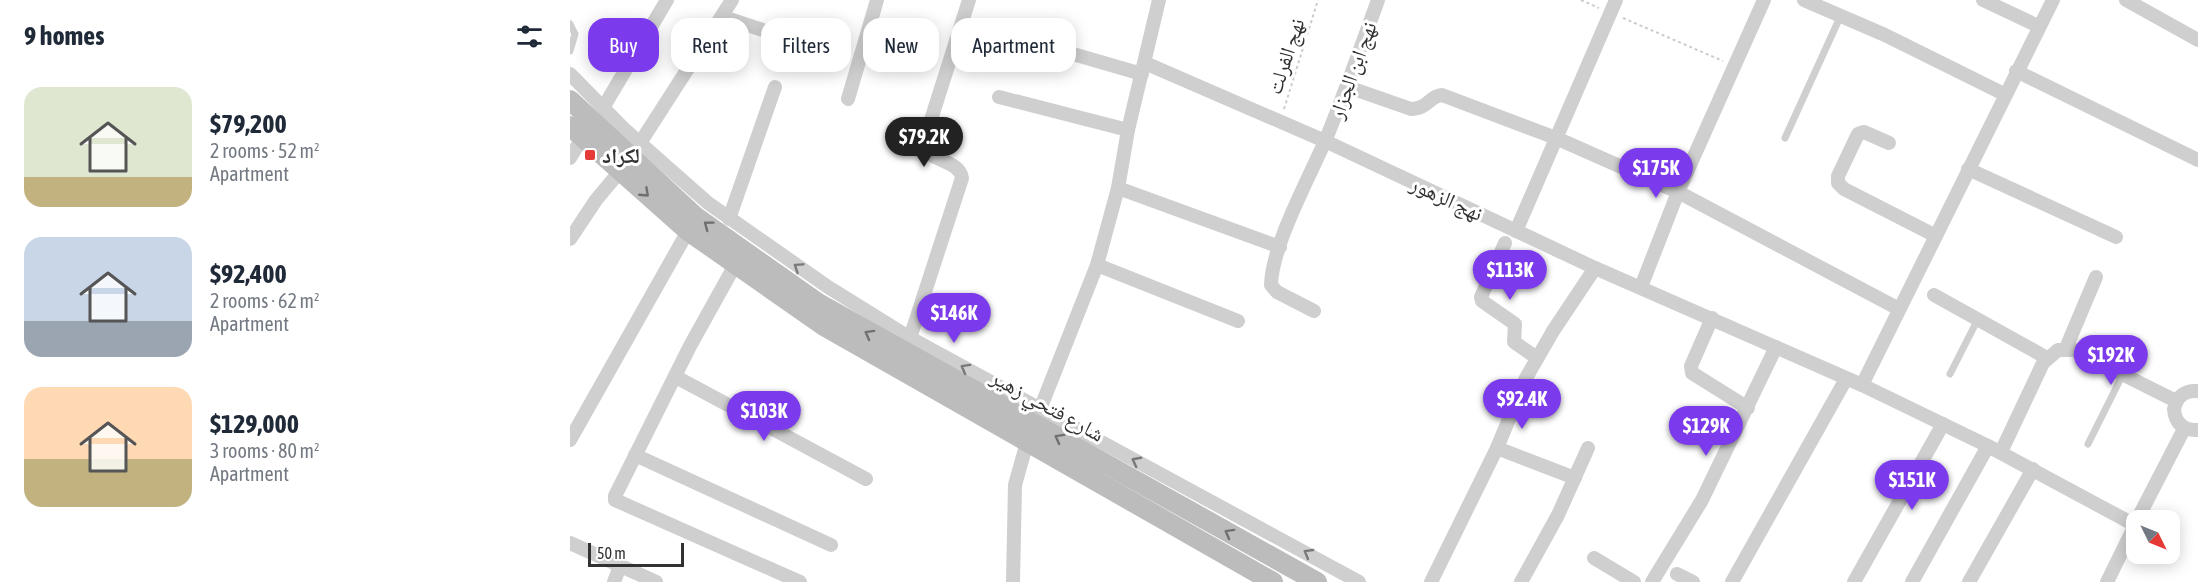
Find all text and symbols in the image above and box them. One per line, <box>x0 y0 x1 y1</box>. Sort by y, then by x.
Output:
street label: نهج الفرلت <box>1261 15 1310 98</box>
chip: Buy <box>588 18 659 72</box>
chip: Rent <box>671 18 749 72</box>
chip: Filters <box>761 18 851 72</box>
chip: New <box>863 18 939 72</box>
chip: Apartment <box>951 18 1076 72</box>
street label: نهج ابن الجزار <box>1323 18 1383 123</box>
icon: filters <box>513 20 546 53</box>
text: 9 homes <box>24 21 104 51</box>
text: $79,200 <box>210 109 287 139</box>
icon: home <box>72 111 144 183</box>
pin: $79.2K <box>875 117 973 168</box>
text: $79.2K <box>899 125 949 148</box>
text: 2 rooms · 52 m² <box>210 139 320 162</box>
place label: لكراد <box>602 143 640 168</box>
marker: لكراد <box>583 148 597 162</box>
pin: $175K <box>1614 148 1698 199</box>
text: $175K <box>1633 156 1679 179</box>
text: Apartment <box>210 162 289 185</box>
street label: نهج الزهور <box>1405 170 1487 227</box>
one-way arrow <box>638 186 649 197</box>
one-way arrow <box>703 221 714 232</box>
pin: $113K <box>1468 250 1552 301</box>
text: $113K <box>1487 258 1533 281</box>
text: $92,400 <box>210 259 287 289</box>
icon: home <box>72 261 144 333</box>
one-way arrow <box>794 263 805 274</box>
text: 2 rooms · 62 m² <box>210 289 320 312</box>
pin: $146K <box>912 293 996 344</box>
text: $146K <box>931 301 977 324</box>
text: Apartment <box>210 312 289 335</box>
one-way arrow <box>865 330 876 341</box>
pin: $192K <box>2069 335 2153 386</box>
text: $192K <box>2088 343 2134 366</box>
one-way arrow <box>960 364 971 375</box>
street label: شارع فتحي زهير <box>984 364 1109 451</box>
pin: $92.4K <box>1473 379 1571 430</box>
text: $92.4K <box>1497 387 1547 410</box>
pin: $103K <box>722 391 806 442</box>
text: $103K <box>741 399 787 422</box>
pin: $129K <box>1664 406 1748 457</box>
text: $129,000 <box>210 409 299 439</box>
icon: home <box>72 411 144 483</box>
text: $129K <box>1683 414 1729 437</box>
one-way arrow <box>1054 434 1065 445</box>
text: 3 rooms · 80 m² <box>210 439 320 462</box>
one-way arrow <box>1132 457 1142 468</box>
pin: $151K <box>1870 460 1954 511</box>
text: Apartment <box>210 462 289 485</box>
text: $151K <box>1889 468 1935 491</box>
north arrow <box>2126 510 2180 564</box>
map controls <box>2126 510 2180 564</box>
one-way arrow <box>1225 529 1235 540</box>
scale bar <box>588 540 684 568</box>
text: 50 m <box>597 544 626 562</box>
one-way arrow <box>1304 549 1314 560</box>

